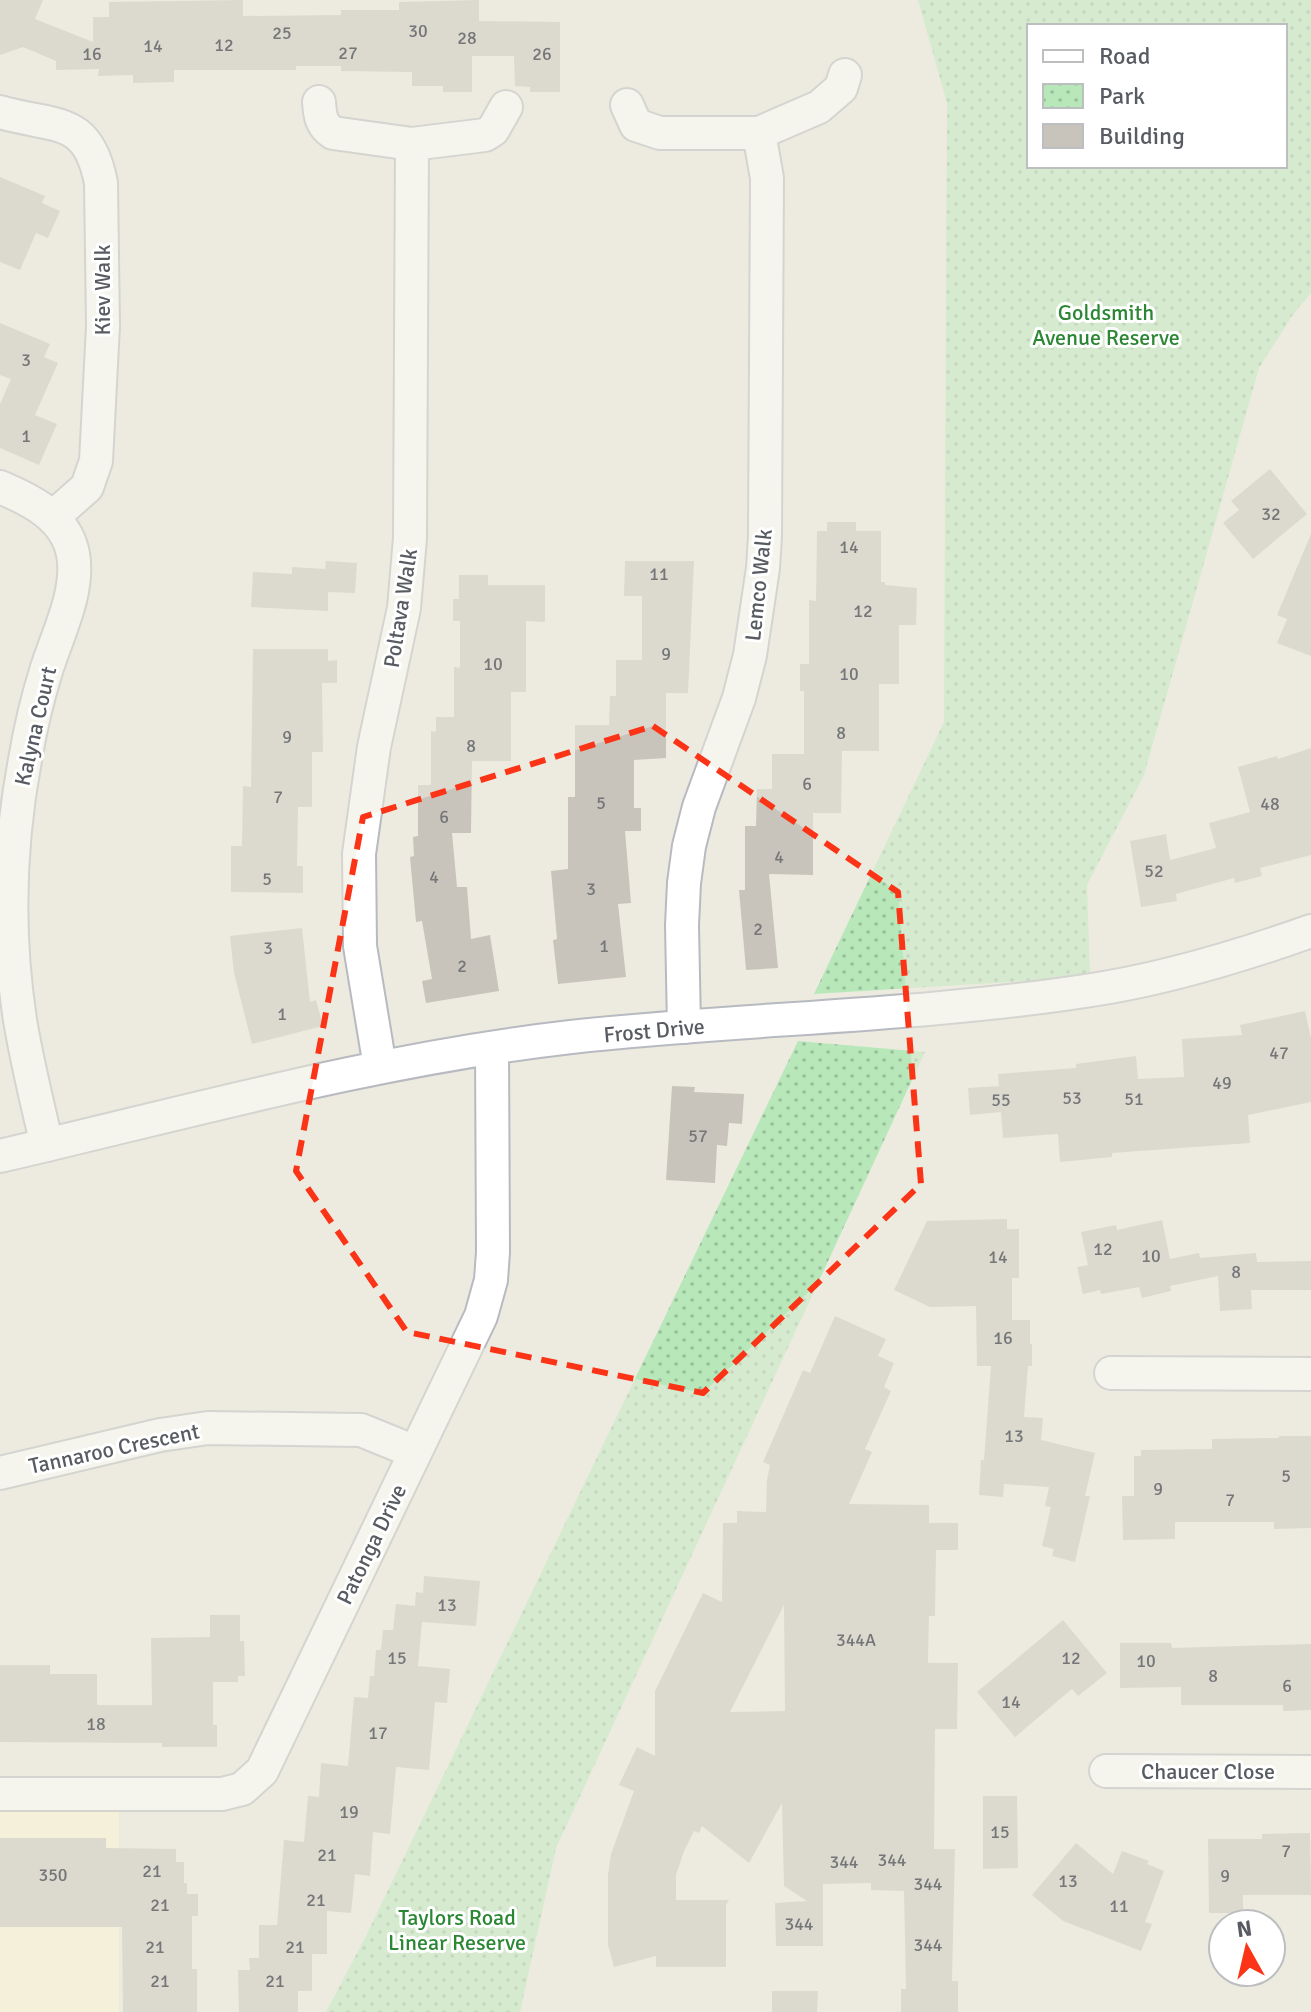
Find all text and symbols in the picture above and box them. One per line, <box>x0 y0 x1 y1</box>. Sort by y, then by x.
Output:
house number: 30 <box>408 20 428 42</box>
house number: 25 <box>272 22 292 44</box>
legend <box>1027 24 1287 168</box>
house number: 28 <box>457 27 477 49</box>
house number: 12 <box>214 34 234 56</box>
house number: 14 <box>143 35 163 57</box>
text: Road <box>1099 41 1150 71</box>
house number: 27 <box>338 42 358 64</box>
house number: 16 <box>82 43 102 65</box>
house number: 26 <box>532 43 552 65</box>
text: Park <box>1099 81 1145 111</box>
text: Building <box>1099 121 1185 151</box>
street label: Kiev Walk <box>89 244 116 336</box>
park label: Goldsmith Avenue Reserve <box>1032 299 1180 351</box>
house number: 3 <box>21 349 31 371</box>
house number: 1 <box>21 425 31 447</box>
house number: 32 <box>1261 503 1281 525</box>
street label: Lemco Walk <box>739 528 778 642</box>
house number: 14 <box>839 536 859 558</box>
street label: Poltava Walk <box>378 546 423 670</box>
house number: 11 <box>649 563 669 585</box>
house number: 12 <box>853 600 873 622</box>
house number: 9 <box>661 643 671 665</box>
house number: 10 <box>483 653 503 675</box>
house number: 10 <box>839 663 859 685</box>
street label: Kalyna Court <box>9 664 62 788</box>
house number: 8 <box>836 722 846 744</box>
house number: 9 <box>282 726 292 748</box>
house number: 8 <box>466 735 476 757</box>
house number: 6 <box>802 773 812 795</box>
house number: 7 <box>273 786 283 808</box>
house number: 5 <box>596 792 606 814</box>
house number: 48 <box>1260 793 1280 815</box>
house number: 6 <box>439 806 449 828</box>
house number: 4 <box>774 846 784 868</box>
house number: 52 <box>1144 860 1164 882</box>
house number: 4 <box>429 866 439 888</box>
house number: 5 <box>262 868 272 890</box>
house number: 3 <box>586 878 596 900</box>
house number: 2 <box>753 918 763 940</box>
house number: 1 <box>599 935 609 957</box>
house number: 3 <box>263 937 273 959</box>
house number: 2 <box>457 955 467 977</box>
house number: 1 <box>277 1003 287 1025</box>
street label: Frost Drive <box>602 1013 706 1048</box>
house number: 47 <box>1269 1042 1289 1064</box>
house number: 49 <box>1212 1072 1232 1094</box>
house number: 53 <box>1062 1087 1082 1109</box>
house number: 51 <box>1124 1088 1144 1110</box>
house number: 55 <box>991 1089 1011 1111</box>
house number: 57 <box>688 1125 708 1147</box>
house number: 12 <box>1093 1238 1113 1260</box>
house number: 10 <box>1141 1245 1161 1267</box>
house number: 14 <box>988 1246 1008 1268</box>
house number: 8 <box>1231 1261 1241 1283</box>
house number: 16 <box>993 1327 1013 1349</box>
street label: Tannaroo Crescent <box>26 1417 202 1480</box>
house number: 13 <box>1004 1425 1024 1447</box>
house number: 5 <box>1281 1465 1291 1487</box>
house number: 9 <box>1153 1478 1163 1500</box>
street label: Patonga Drive <box>331 1480 412 1609</box>
house number: 7 <box>1225 1489 1235 1511</box>
house number: 13 <box>437 1594 457 1616</box>
house number: 344A <box>836 1629 876 1651</box>
house number: 15 <box>387 1647 407 1669</box>
house number: 12 <box>1061 1647 1081 1669</box>
house number: 10 <box>1136 1650 1156 1672</box>
house number: 8 <box>1208 1665 1218 1687</box>
house number: 6 <box>1282 1675 1292 1697</box>
house number: 14 <box>1001 1691 1021 1713</box>
house number: 18 <box>86 1713 106 1735</box>
house number: 17 <box>368 1722 388 1744</box>
street label: Chaucer Close <box>1141 1758 1275 1785</box>
house number: 19 <box>339 1801 359 1823</box>
house number: 15 <box>990 1821 1010 1843</box>
house number: 7 <box>1281 1840 1291 1862</box>
house number: 21 <box>317 1844 337 1866</box>
house number: 344 <box>877 1849 907 1871</box>
house number: 344 <box>829 1851 859 1873</box>
house number: 21 <box>142 1860 162 1882</box>
house number: 350 <box>38 1864 68 1886</box>
house number: 9 <box>1220 1865 1230 1887</box>
house number: 13 <box>1058 1870 1078 1892</box>
house number: 344 <box>913 1873 943 1895</box>
house number: 21 <box>306 1889 326 1911</box>
house number: 21 <box>150 1894 170 1916</box>
house number: 11 <box>1109 1895 1129 1917</box>
park label: Taylors Road Linear Reserve <box>388 1904 526 1956</box>
north arrow <box>1207 1908 1287 1988</box>
house number: 344 <box>784 1913 814 1935</box>
text: N <box>1235 1914 1254 1943</box>
house number: 344 <box>913 1934 943 1956</box>
house number: 21 <box>145 1936 165 1958</box>
house number: 21 <box>285 1936 305 1958</box>
house number: 21 <box>150 1970 170 1992</box>
house number: 21 <box>265 1970 285 1992</box>

